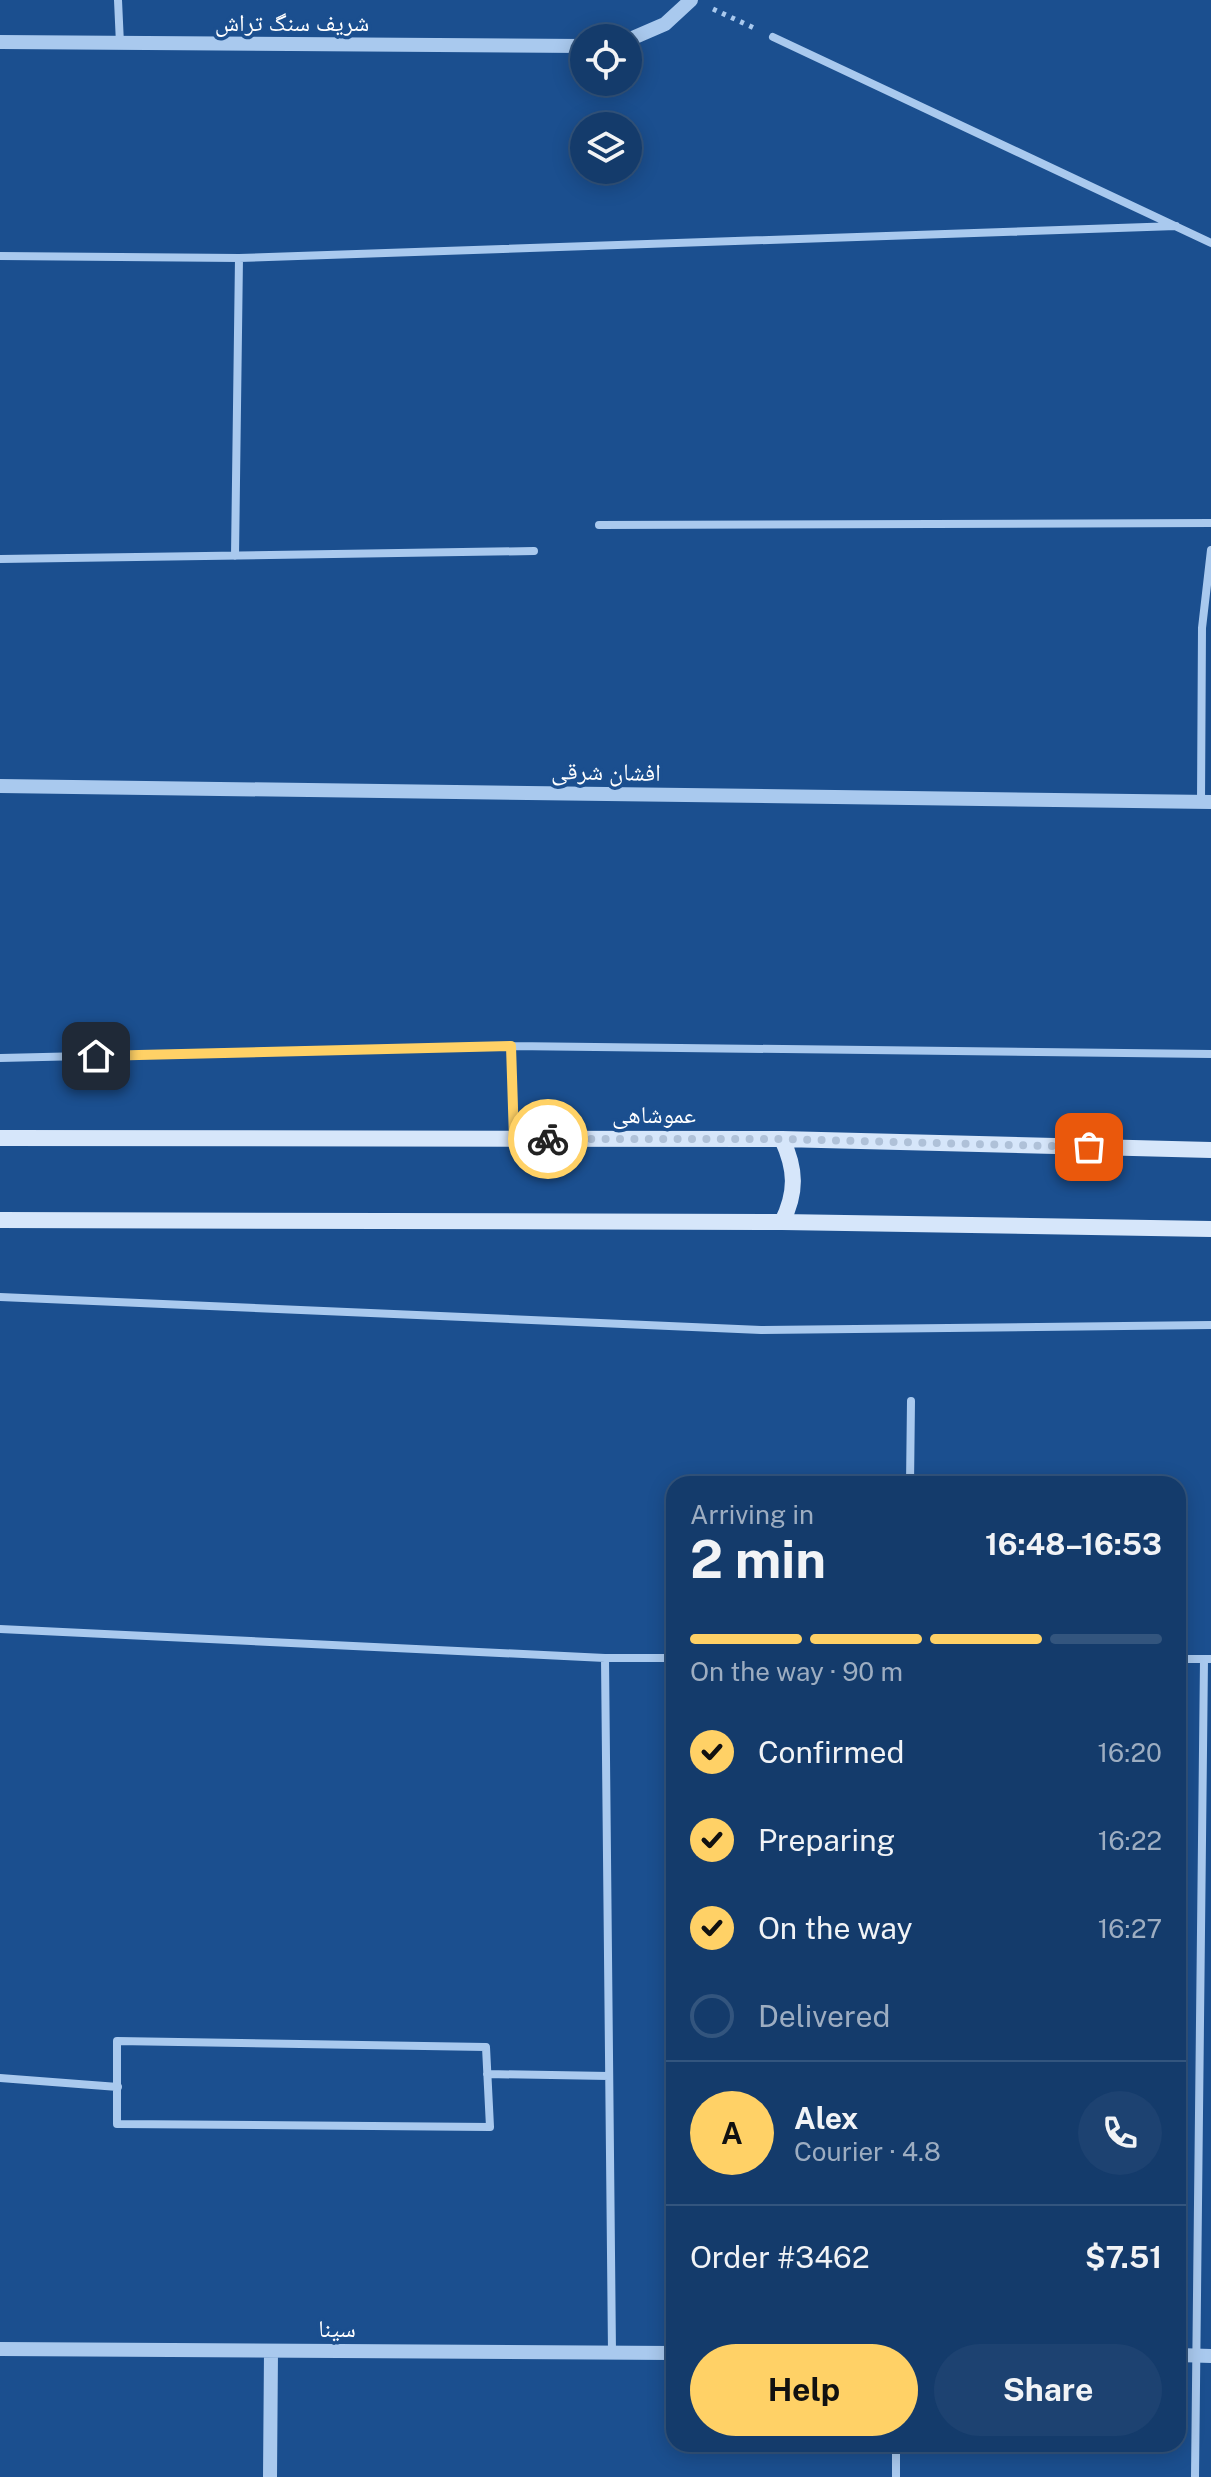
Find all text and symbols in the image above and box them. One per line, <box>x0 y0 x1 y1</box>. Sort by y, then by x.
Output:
street label: شریف سنگ تراش <box>215 8 369 37</box>
map controls <box>570 24 642 184</box>
button: locate <box>570 24 642 96</box>
button: layers <box>570 112 642 184</box>
street label: افشان شرقی <box>551 756 661 787</box>
pin <box>62 1022 130 1090</box>
icon: home <box>74 1034 118 1078</box>
courier <box>508 1099 588 1179</box>
street label: عموشاهی <box>612 1100 696 1129</box>
pin <box>1055 1113 1123 1181</box>
icon: bike <box>526 1117 570 1161</box>
icon: bag <box>1067 1125 1111 1169</box>
text: Arriving in <box>690 1499 814 1530</box>
text: 16:48–16:53 <box>985 1526 1162 1562</box>
text: 2 min <box>690 1529 826 1590</box>
text: On the way · 90 m <box>690 1656 903 1687</box>
icon: check <box>690 1730 734 1774</box>
text: Confirmed <box>758 1734 904 1770</box>
text: 16:20 <box>1097 1737 1162 1768</box>
icon: check <box>690 1818 734 1862</box>
text: Preparing <box>758 1822 895 1858</box>
text: 16:22 <box>1098 1825 1162 1856</box>
icon: check <box>690 1906 734 1950</box>
text: On the way <box>758 1910 912 1946</box>
text: 16:27 <box>1098 1913 1162 1944</box>
text: Delivered <box>758 1998 890 2034</box>
button: phone <box>1078 2091 1162 2175</box>
text: Alex <box>794 2100 858 2136</box>
text: A <box>721 2115 743 2151</box>
text: Courier · 4.8 <box>794 2136 941 2167</box>
text: Order #3462 <box>690 2239 870 2275</box>
text: $7.51 <box>1085 2239 1162 2275</box>
street label: سینا <box>318 2314 356 2342</box>
button: Help <box>690 2344 918 2436</box>
button: Share <box>934 2344 1162 2436</box>

